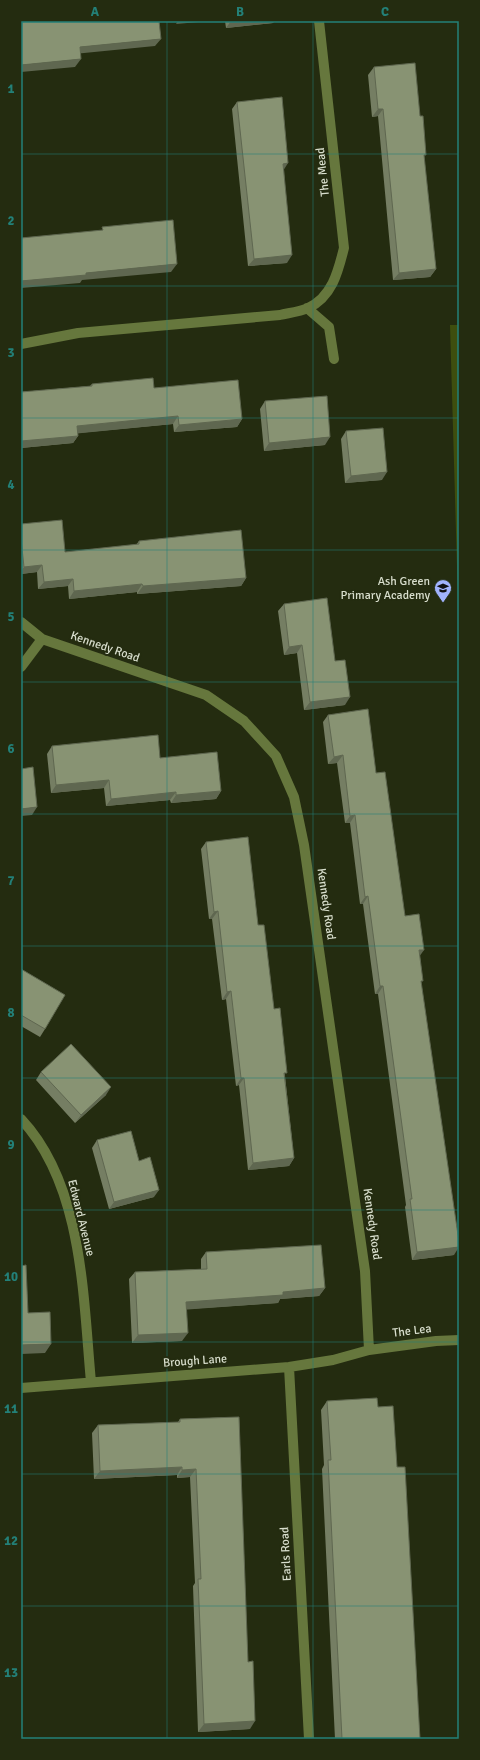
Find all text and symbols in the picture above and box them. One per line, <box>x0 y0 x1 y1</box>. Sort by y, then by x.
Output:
text: A <box>91 4 100 20</box>
text: B <box>236 4 244 20</box>
text: C <box>381 4 389 20</box>
text: 1 <box>7 81 15 97</box>
street label: The Mead <box>313 147 333 197</box>
text: 2 <box>7 213 15 229</box>
text: 3 <box>7 345 15 361</box>
text: 4 <box>7 477 15 493</box>
place label: Ash Green Primary Academy <box>341 574 430 603</box>
school or university icon: Ash Green Primary Academy <box>433 578 453 603</box>
text: 5 <box>7 609 15 625</box>
street label: Kennedy Road <box>68 628 142 666</box>
text: 6 <box>7 741 15 757</box>
street label: Kennedy Road <box>314 867 338 941</box>
text: 7 <box>7 873 15 889</box>
text: 8 <box>7 1005 15 1021</box>
text: 9 <box>7 1137 15 1153</box>
street label: Edward Avenue <box>64 1178 98 1258</box>
street label: Kennedy Road <box>360 1187 384 1261</box>
text: 10 <box>4 1269 18 1285</box>
street label: The Lea <box>392 1321 432 1341</box>
street label: Brough Lane <box>162 1351 228 1371</box>
text: 11 <box>4 1401 18 1417</box>
street label: Earls Road <box>277 1526 295 1582</box>
text: 12 <box>4 1533 18 1549</box>
text: 13 <box>4 1665 18 1681</box>

